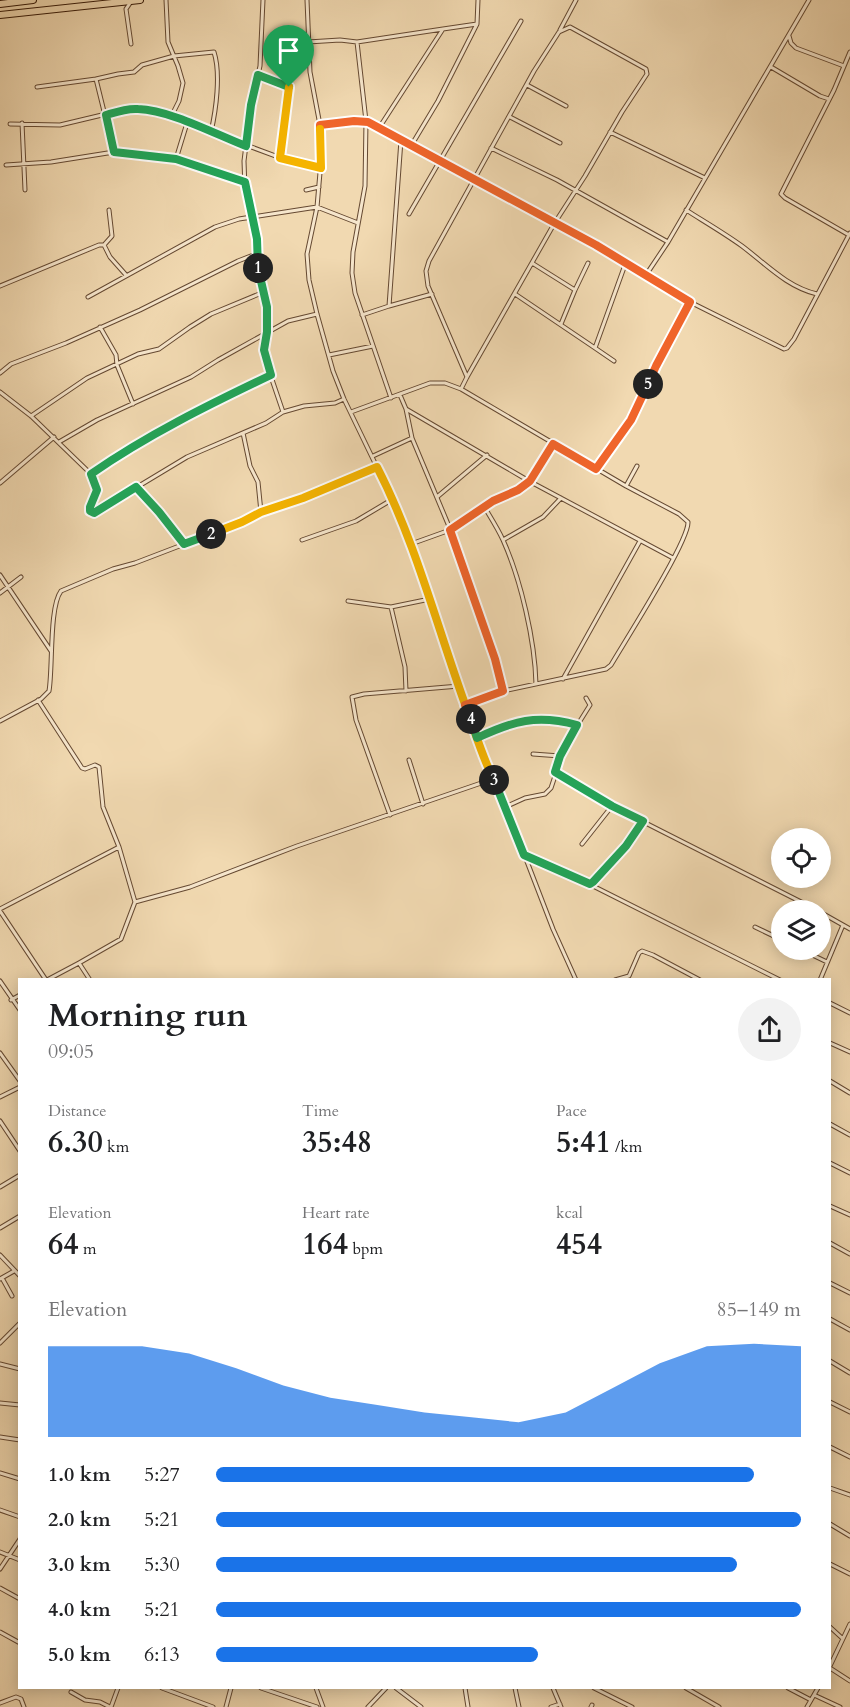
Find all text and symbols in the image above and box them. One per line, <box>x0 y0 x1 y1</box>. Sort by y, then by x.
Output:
pin <box>263 25 314 87</box>
icon: arrive <box>272 34 305 67</box>
pin: 1 <box>243 253 273 283</box>
text: 1 <box>254 257 262 279</box>
pin: 5 <box>633 369 663 399</box>
text: 5 <box>644 373 652 395</box>
pin: 2 <box>196 519 226 549</box>
text: 2 <box>207 523 215 545</box>
pin: 4 <box>456 704 486 734</box>
text: 4 <box>467 708 475 730</box>
pin: 3 <box>479 765 509 795</box>
text: 3 <box>490 769 498 791</box>
map controls <box>771 828 831 960</box>
button: locate <box>771 828 831 888</box>
button: layers <box>771 900 831 960</box>
text: Morning run <box>48 993 248 1038</box>
button: share <box>738 998 801 1061</box>
text: 09:05 <box>48 1038 94 1065</box>
text: Distance <box>48 1100 106 1122</box>
text: Time <box>302 1100 339 1122</box>
text: Pace <box>556 1100 587 1122</box>
text: 6.30 <box>48 1122 103 1163</box>
text: 35:48 <box>302 1122 372 1163</box>
text: 5:41 <box>556 1122 611 1163</box>
text: km <box>103 1136 129 1158</box>
text: /km <box>611 1136 642 1158</box>
text: Elevation <box>48 1202 112 1224</box>
text: Heart rate <box>302 1202 370 1224</box>
text: kcal <box>556 1202 583 1224</box>
text: 64 <box>48 1224 79 1265</box>
text: 164 <box>302 1224 348 1265</box>
text: 454 <box>556 1224 602 1265</box>
text: m <box>79 1238 97 1260</box>
text: bpm <box>348 1238 383 1260</box>
text: Elevation <box>48 1296 127 1323</box>
text: 85–149 m <box>716 1296 801 1323</box>
text: 1.0 km <box>48 1461 111 1488</box>
text: 5:27 <box>144 1461 180 1488</box>
text: 2.0 km <box>48 1506 111 1533</box>
text: 5:21 <box>144 1506 180 1533</box>
text: 3.0 km <box>48 1551 111 1578</box>
text: 5:30 <box>144 1551 180 1578</box>
text: 4.0 km <box>48 1596 111 1623</box>
text: 5:21 <box>144 1596 180 1623</box>
text: 5.0 km <box>48 1641 111 1668</box>
text: 6:13 <box>144 1641 180 1668</box>

